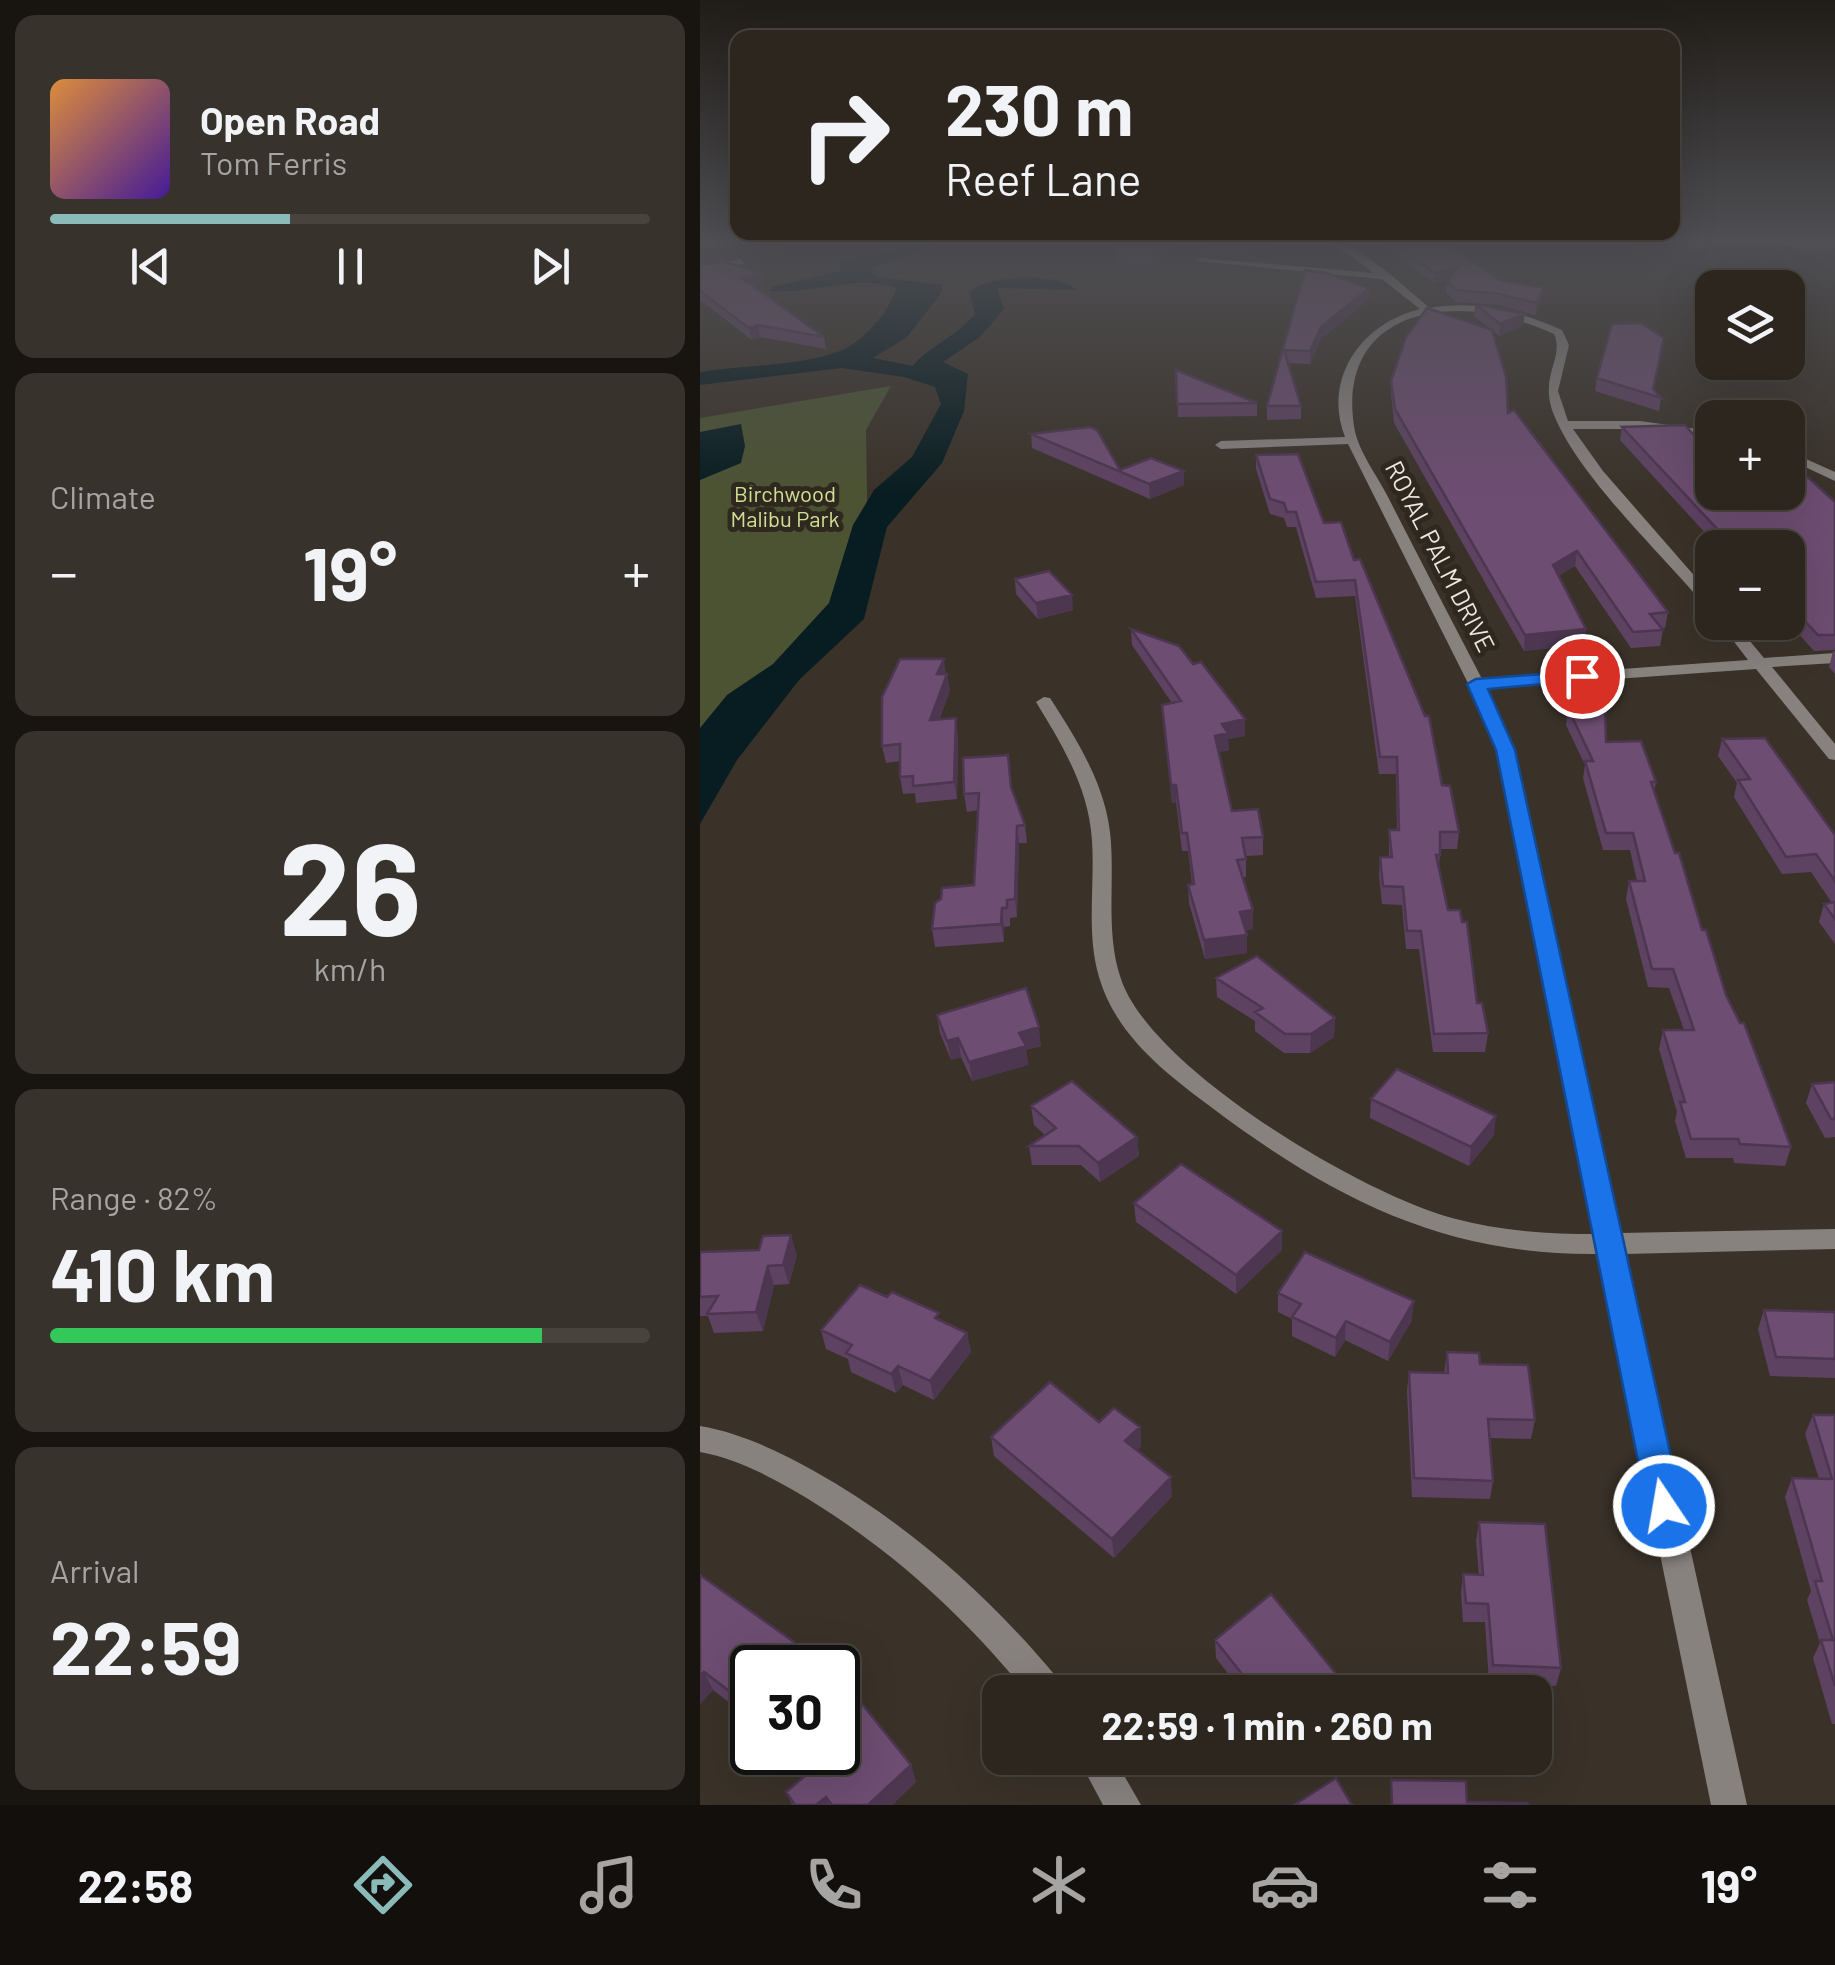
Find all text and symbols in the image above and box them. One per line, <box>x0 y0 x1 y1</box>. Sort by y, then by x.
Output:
text: 230 m <box>945 66 1133 150</box>
icon: right <box>780 70 910 200</box>
text: Open Road <box>200 97 380 143</box>
text: Tom Ferris <box>200 143 347 181</box>
text: Reef Lane <box>945 151 1142 205</box>
icon: previous <box>123 239 178 294</box>
icon: pause <box>323 239 378 294</box>
icon: next <box>523 239 578 294</box>
map controls <box>1695 270 1805 640</box>
button: layers <box>1695 270 1805 380</box>
button: + <box>1695 400 1805 510</box>
street label: ROYAL PALM DRIVE <box>1380 455 1502 657</box>
text: Climate <box>50 477 156 515</box>
park label: Birchwood Malibu Park <box>730 480 840 531</box>
text: 19° <box>303 526 397 616</box>
button: − <box>1695 530 1805 640</box>
text: − <box>50 538 78 604</box>
text: + <box>622 538 650 604</box>
pin <box>1540 634 1625 719</box>
icon: arrive <box>1555 649 1610 704</box>
text: 26 <box>279 806 421 962</box>
text: km/h <box>314 949 386 987</box>
text: Range · 82% <box>50 1178 218 1216</box>
text: 410 km <box>50 1227 275 1317</box>
position arrow <box>1612 1454 1716 1558</box>
text: Arrival <box>50 1551 139 1589</box>
text: 22:59 <box>50 1600 242 1690</box>
speed limit sign: 30 <box>730 1645 860 1775</box>
text: 22:59 · 1 min · 260 m <box>1101 1702 1433 1748</box>
icon: directions <box>348 1850 418 1920</box>
icon: music <box>574 1850 644 1920</box>
icon: phone <box>799 1850 869 1920</box>
icon: climate <box>1024 1850 1094 1920</box>
icon: car <box>1250 1850 1320 1920</box>
icon: filters <box>1475 1850 1545 1920</box>
text: 22:58 <box>78 1858 193 1912</box>
text: 19° <box>1700 1858 1757 1912</box>

